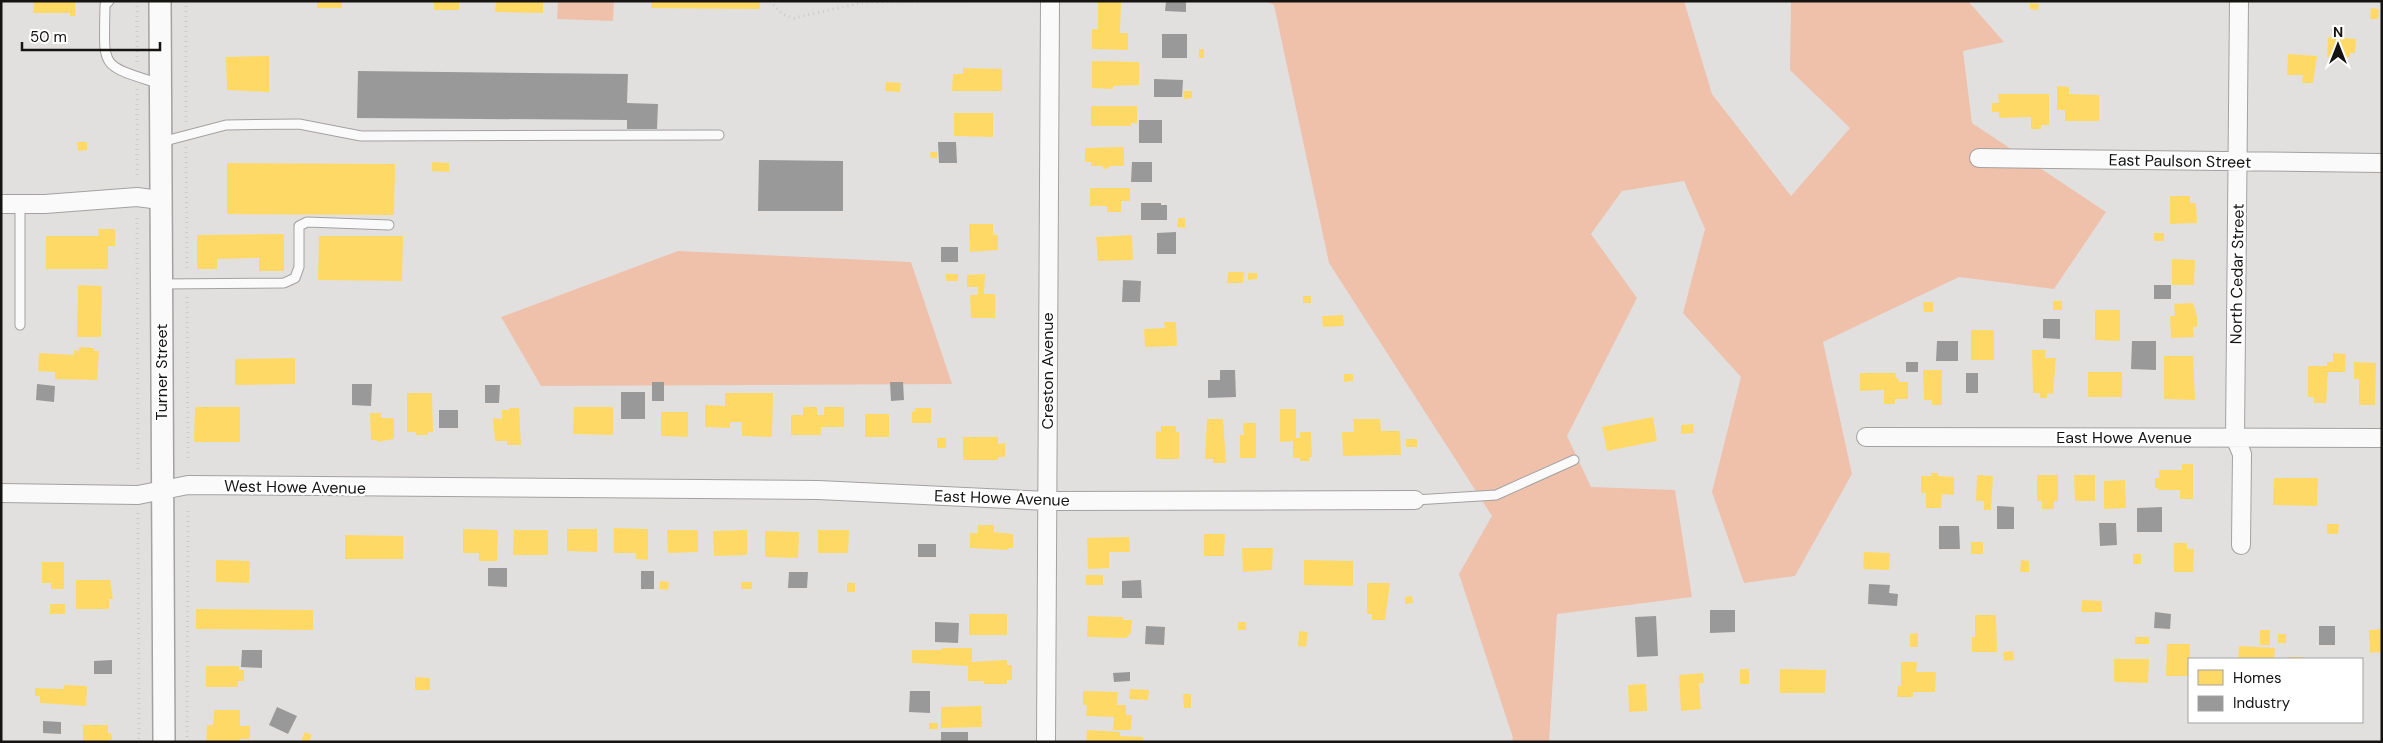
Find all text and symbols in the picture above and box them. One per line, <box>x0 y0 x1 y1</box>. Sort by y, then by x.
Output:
scale bar <box>22 20 160 52</box>
north arrow <box>2313 20 2363 70</box>
text: N <box>2333 23 2343 41</box>
text: 50 m <box>30 27 67 47</box>
street label: East Paulson Street <box>2109 149 2251 173</box>
street label: North Cedar Street <box>2225 203 2249 345</box>
street label: Creston Avenue <box>1037 312 1058 430</box>
street label: Turner Street <box>151 323 172 421</box>
street label: East Howe Avenue <box>2056 427 2192 448</box>
street label: West Howe Avenue <box>224 475 366 499</box>
street label: East Howe Avenue <box>934 485 1070 511</box>
legend <box>2188 658 2363 723</box>
text: Homes <box>2233 668 2282 688</box>
text: Industry <box>2233 693 2291 713</box>

